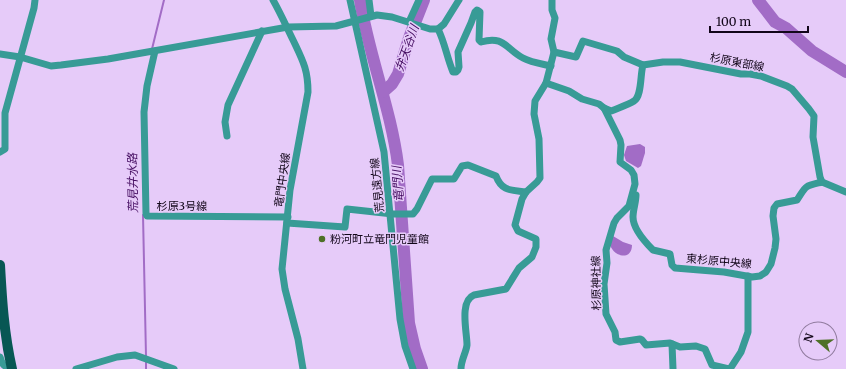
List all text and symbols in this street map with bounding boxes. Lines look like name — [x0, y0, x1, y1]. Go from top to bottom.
scale bar — [710, 8, 808, 34]
text: 100 m — [716, 14, 751, 29]
water label: 弁天谷川 — [391, 21, 422, 73]
street label: 杉原東部線 — [709, 50, 765, 74]
water label: 荒見井水路 — [124, 152, 141, 213]
street label: 竜門中央線 — [271, 152, 293, 208]
street label: 荒見遠方線 — [367, 157, 387, 213]
water label: 竜門川 — [389, 164, 406, 203]
street label: 杉原3号線 — [157, 199, 207, 213]
place label: 粉河町立竜門児童館 — [330, 232, 429, 246]
marker: 粉河町立竜門児童館 — [317, 234, 327, 244]
street label: 東杉原中央線 — [686, 251, 752, 271]
street label: 杉原神社線 — [589, 255, 603, 311]
north arrow — [798, 321, 838, 361]
text: N — [801, 331, 817, 344]

